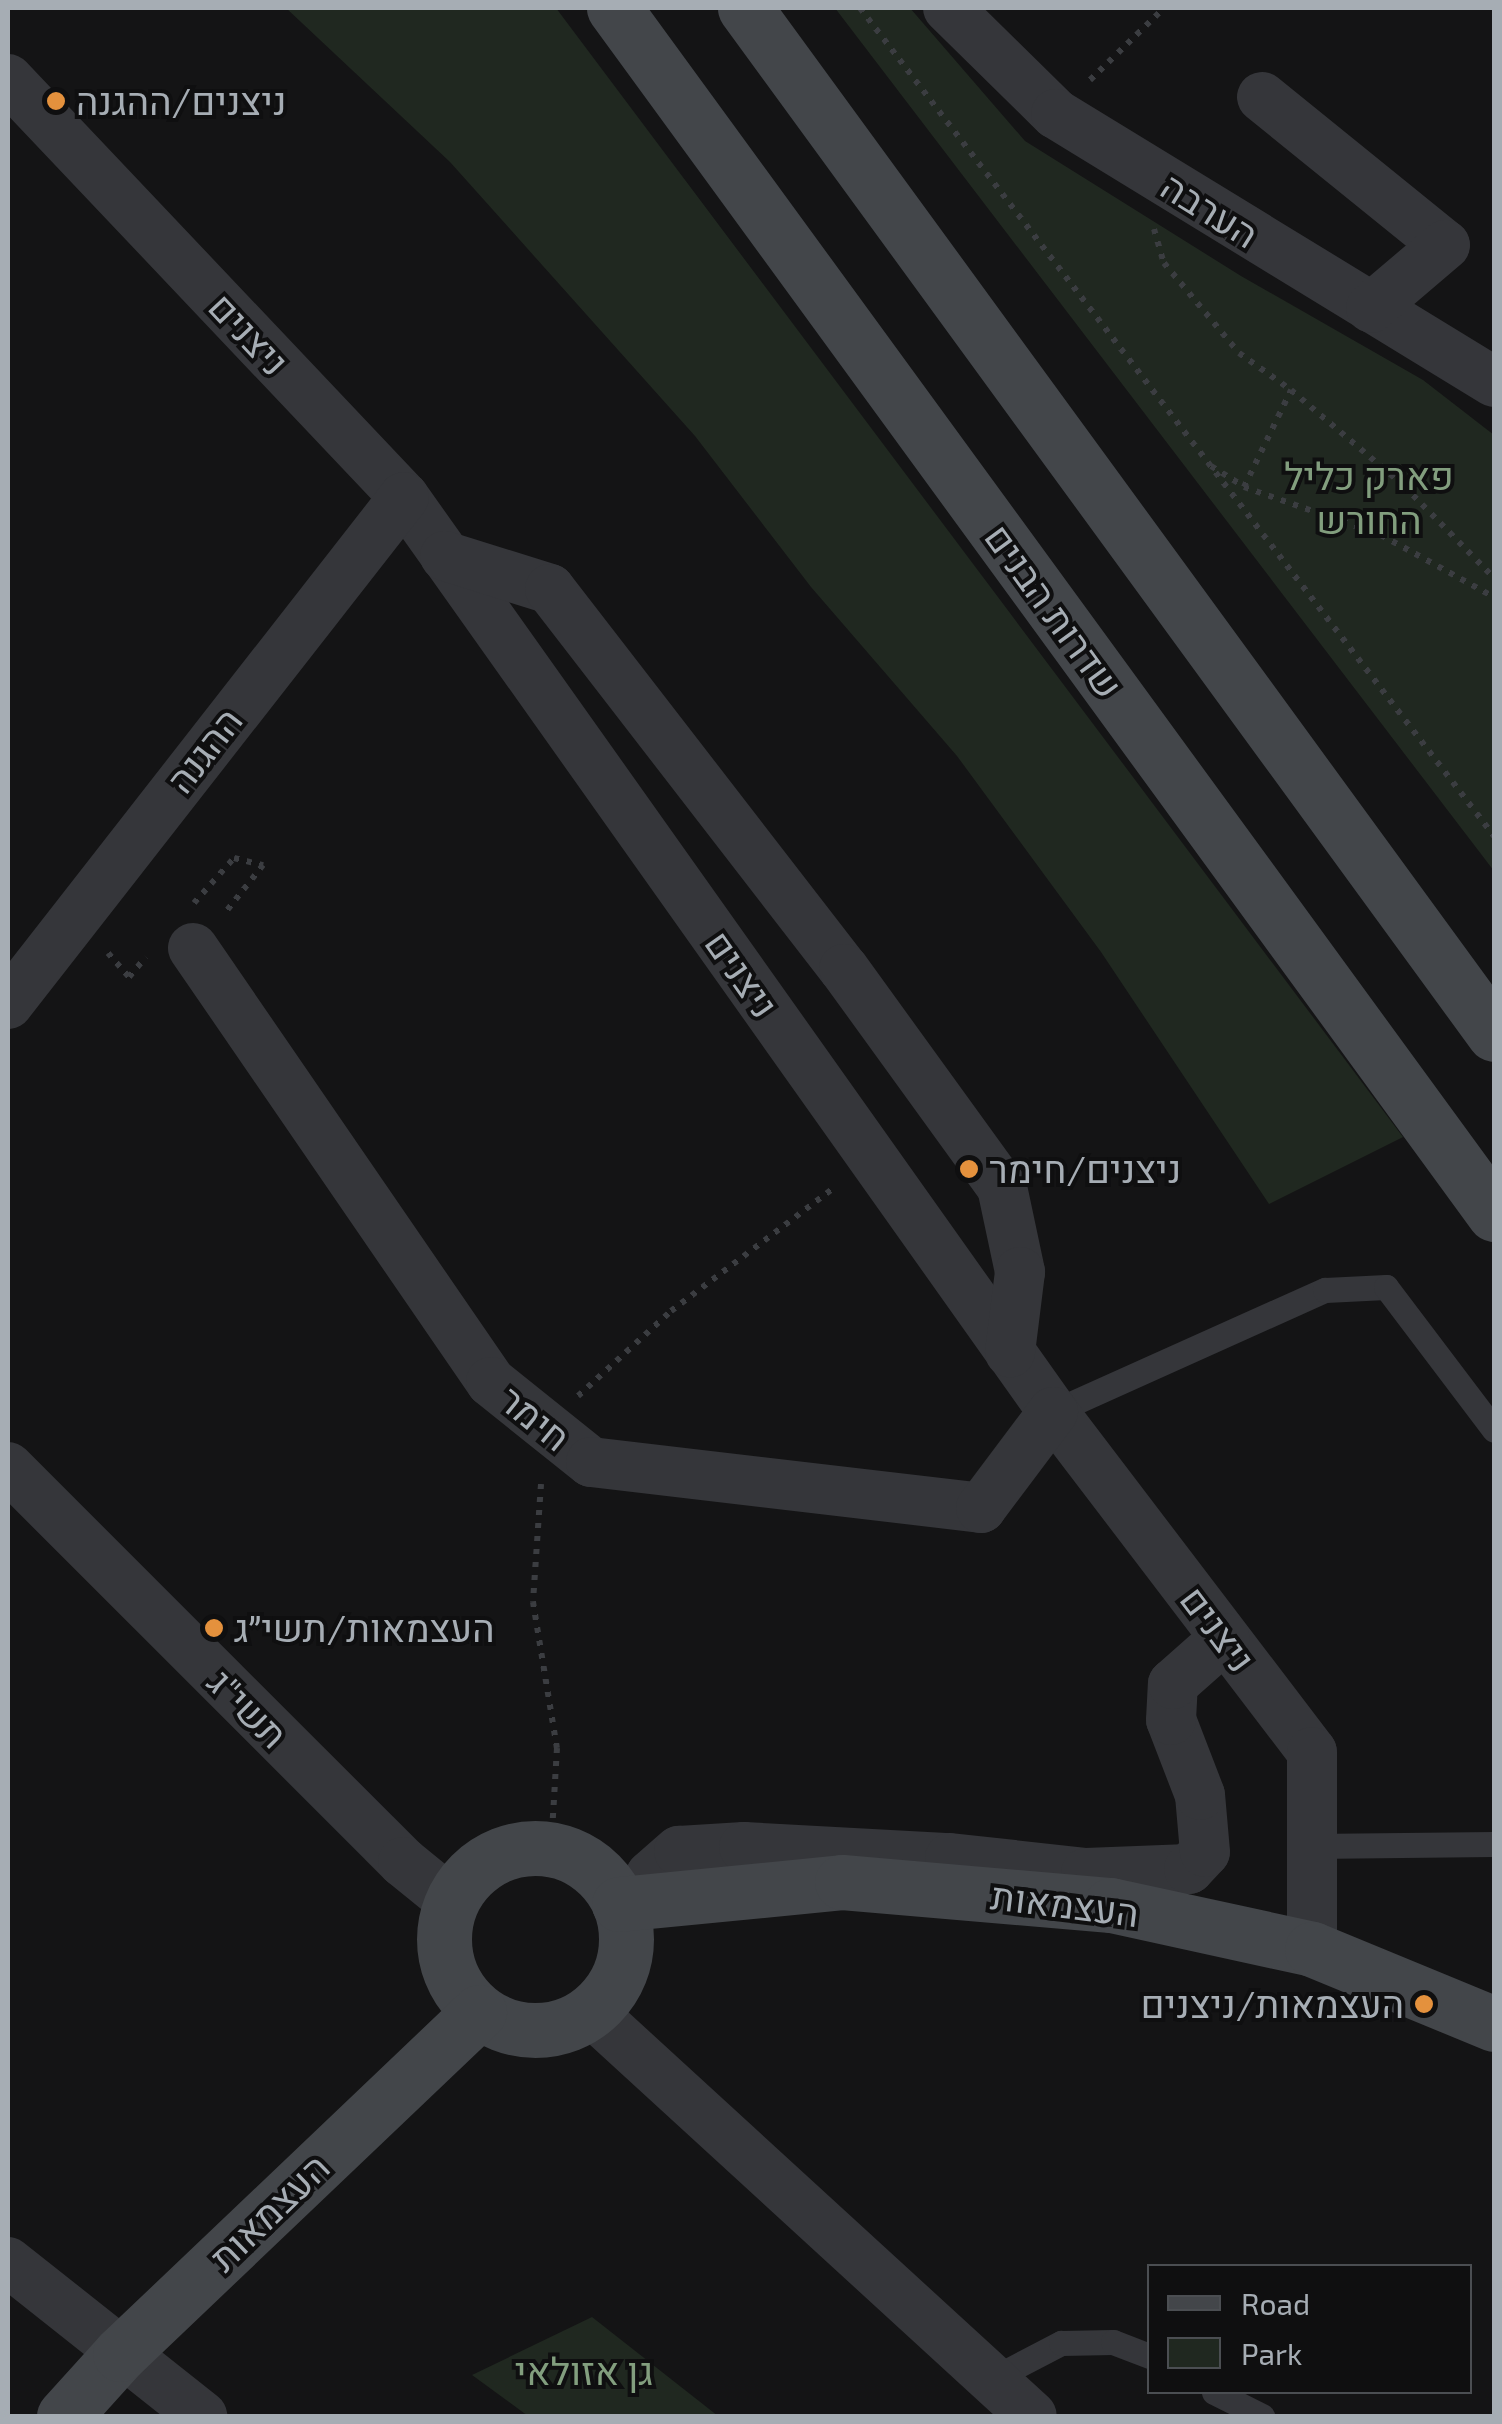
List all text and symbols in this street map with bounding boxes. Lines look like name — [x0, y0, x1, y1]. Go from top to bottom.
place label: ניצנים/ההגנה — [76, 78, 286, 124]
marker: ניצנים/ההגנה — [45, 90, 67, 112]
street label: הערבה — [1153, 163, 1267, 257]
street label: ניצנים — [200, 284, 298, 384]
park label: פארק כליל החורש — [1284, 453, 1454, 542]
street label: שדרות הבנים — [976, 515, 1132, 707]
street label: ההגנה — [157, 698, 251, 802]
street label: ניצנים — [696, 922, 788, 1026]
place label: ניצנים/חימר — [989, 1146, 1181, 1192]
marker: ניצנים/חימר — [958, 1158, 980, 1180]
street label: חימר — [491, 1376, 579, 1460]
street label: ניצנים — [1171, 1577, 1265, 1681]
place label: העצמאות/תשי״ג — [234, 1605, 495, 1651]
marker: העצמאות/תשי״ג — [203, 1617, 225, 1639]
street label: תשי"ג — [199, 1659, 297, 1757]
street label: העצמאות — [989, 1872, 1141, 1936]
place label: העצמאות/ניצנים — [1140, 1981, 1404, 2027]
marker: העצמאות/ניצנים — [1413, 1993, 1435, 2015]
street label: העצמאות — [200, 2144, 338, 2280]
legend — [1147, 2264, 1472, 2394]
text: Road — [1241, 2285, 1310, 2321]
text: Park — [1241, 2335, 1302, 2371]
park label: גן אזולאי — [515, 2348, 653, 2394]

